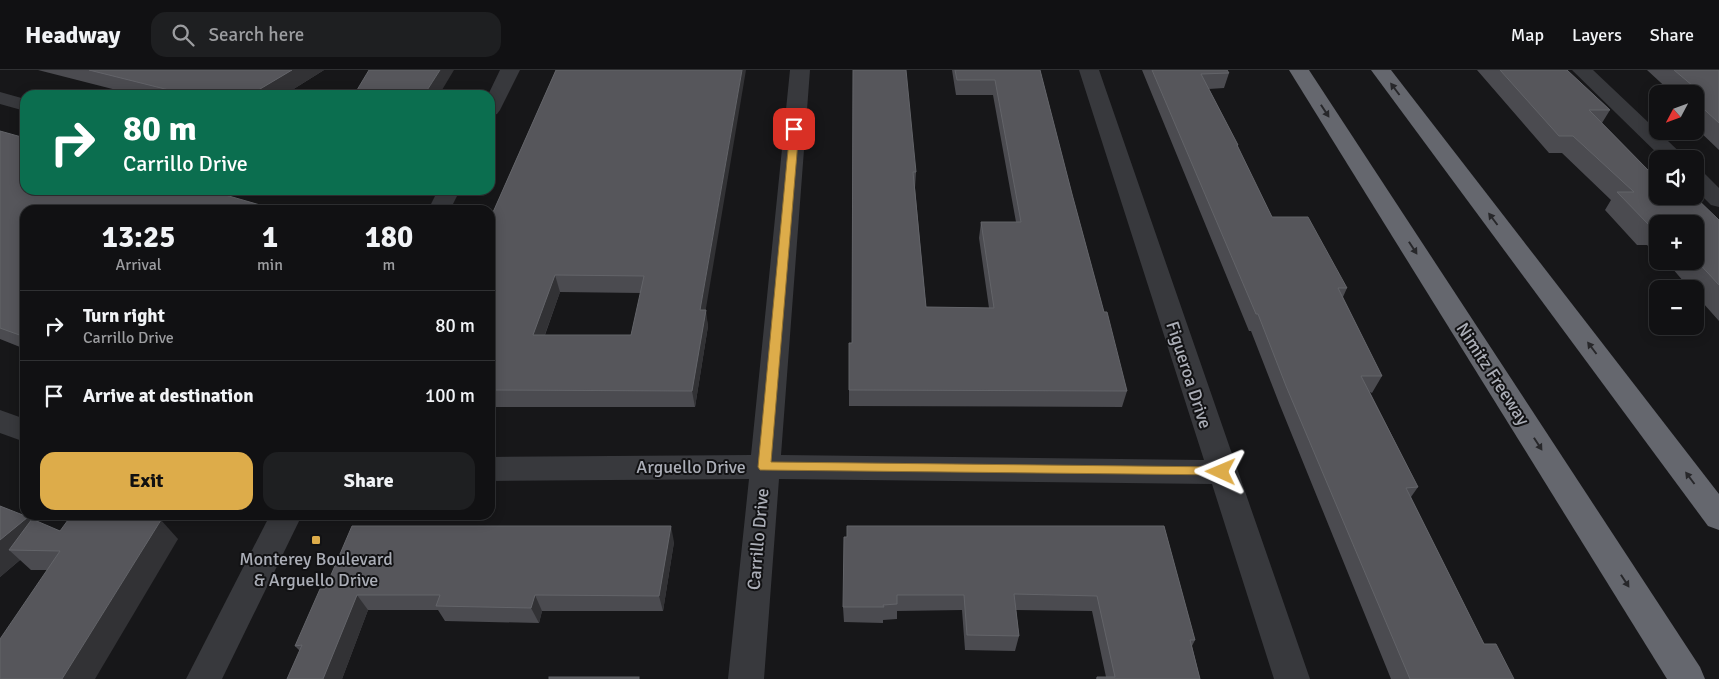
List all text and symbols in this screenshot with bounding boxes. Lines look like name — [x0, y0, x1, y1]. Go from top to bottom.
search box — [151, 12, 501, 57]
text: Headway — [25, 20, 121, 50]
icon: search — [169, 21, 197, 49]
text: Search here — [209, 23, 304, 47]
text: Map — [1511, 24, 1544, 46]
text: Layers — [1572, 24, 1622, 46]
text: Share — [1650, 24, 1694, 46]
one-way arrow — [1390, 83, 1401, 96]
north arrow — [1649, 85, 1704, 140]
map controls — [1649, 85, 1704, 335]
one-way arrow — [1320, 104, 1330, 118]
text: 80 m — [123, 107, 197, 150]
pin — [773, 108, 815, 150]
icon: right — [40, 110, 105, 175]
icon: arrive — [780, 115, 808, 143]
text: Carrillo Drive — [123, 150, 248, 177]
button: sound — [1649, 150, 1704, 205]
one-way arrow — [1488, 213, 1499, 226]
button: + — [1649, 215, 1704, 270]
text: 13:25 — [102, 219, 175, 256]
text: 1 — [262, 219, 278, 256]
text: 180 — [365, 219, 413, 256]
one-way arrow — [1408, 241, 1417, 255]
text: Arrival — [115, 255, 162, 275]
text: min — [257, 255, 283, 275]
text: m — [383, 255, 395, 275]
button: − — [1649, 280, 1704, 335]
text: Turn right — [83, 304, 165, 328]
icon: right — [40, 312, 68, 340]
text: 80 m — [435, 314, 475, 338]
street label: Figueroa Drive — [1161, 319, 1217, 431]
street label: Nimitz Freeway — [1452, 319, 1535, 430]
text: Carrillo Drive — [83, 328, 174, 348]
one-way arrow — [1586, 342, 1597, 355]
icon: arrive — [40, 382, 68, 410]
text: Arrive at destination — [83, 384, 254, 408]
text: 100 m — [425, 384, 475, 408]
one-way arrow — [1533, 437, 1542, 451]
position arrow — [1194, 445, 1246, 497]
button: Exit — [40, 452, 253, 510]
button: Share — [263, 452, 475, 510]
street label: Arguello Drive — [636, 456, 746, 478]
one-way arrow — [1684, 472, 1695, 485]
street label: Carrillo Drive — [743, 487, 773, 591]
marker: Monterey Boulevard & Arguello Drive — [310, 534, 322, 546]
place label: Monterey Boulevard & Arguello Drive — [239, 548, 393, 591]
one-way arrow — [1620, 574, 1630, 588]

